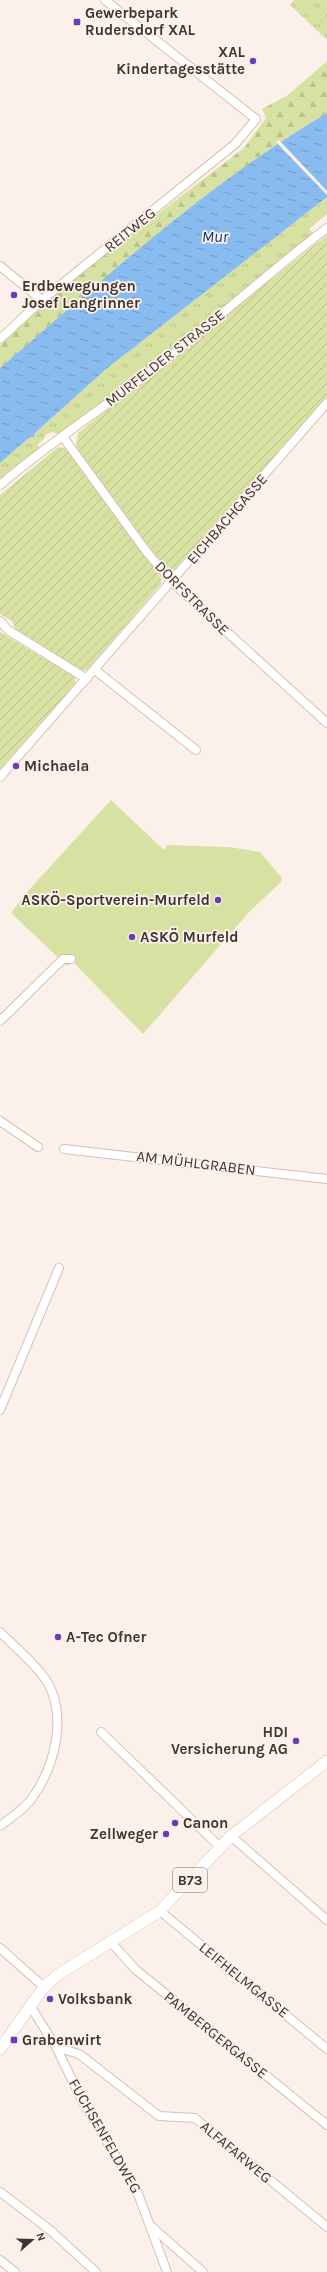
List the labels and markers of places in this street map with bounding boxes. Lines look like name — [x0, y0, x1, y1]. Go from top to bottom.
place label: Gewerbepark Rudersdorf XAL — [85, 4, 196, 39]
marker: Gewerbepark Rudersdorf XAL — [72, 17, 82, 27]
place label: XAL Kindertagesstätte — [116, 43, 246, 78]
marker: XAL Kindertagesstätte — [248, 56, 258, 66]
place label: Erdbewegungen Josef Langrinner — [22, 277, 140, 312]
marker: Erdbewegungen Josef Langrinner — [9, 290, 19, 300]
place label: Michaela — [24, 757, 89, 775]
marker: Michaela — [11, 761, 21, 771]
place label: ASKÖ-Sportverein-Murfeld — [21, 890, 210, 909]
marker: ASKÖ-Sportverein-Murfeld — [213, 895, 223, 905]
place label: ASKÖ Murfeld — [140, 927, 238, 946]
marker: ASKÖ Murfeld — [127, 932, 137, 942]
place label: A-Tec Ofner — [66, 1628, 146, 1646]
marker: A-Tec Ofner — [53, 1632, 63, 1642]
place label: HDI Versicherung AG — [171, 1723, 288, 1758]
marker: HDI Versicherung AG — [291, 1736, 301, 1746]
place label: Canon — [183, 1814, 228, 1832]
marker: Canon — [170, 1818, 180, 1828]
place label: Zellweger — [90, 1825, 158, 1843]
marker: Zellweger — [161, 1829, 171, 1839]
place label: Volksbank — [58, 1990, 133, 2008]
marker: Volksbank — [45, 1994, 55, 2004]
place label: Grabenwirt — [22, 2031, 101, 2049]
marker: Grabenwirt — [9, 2035, 19, 2045]

